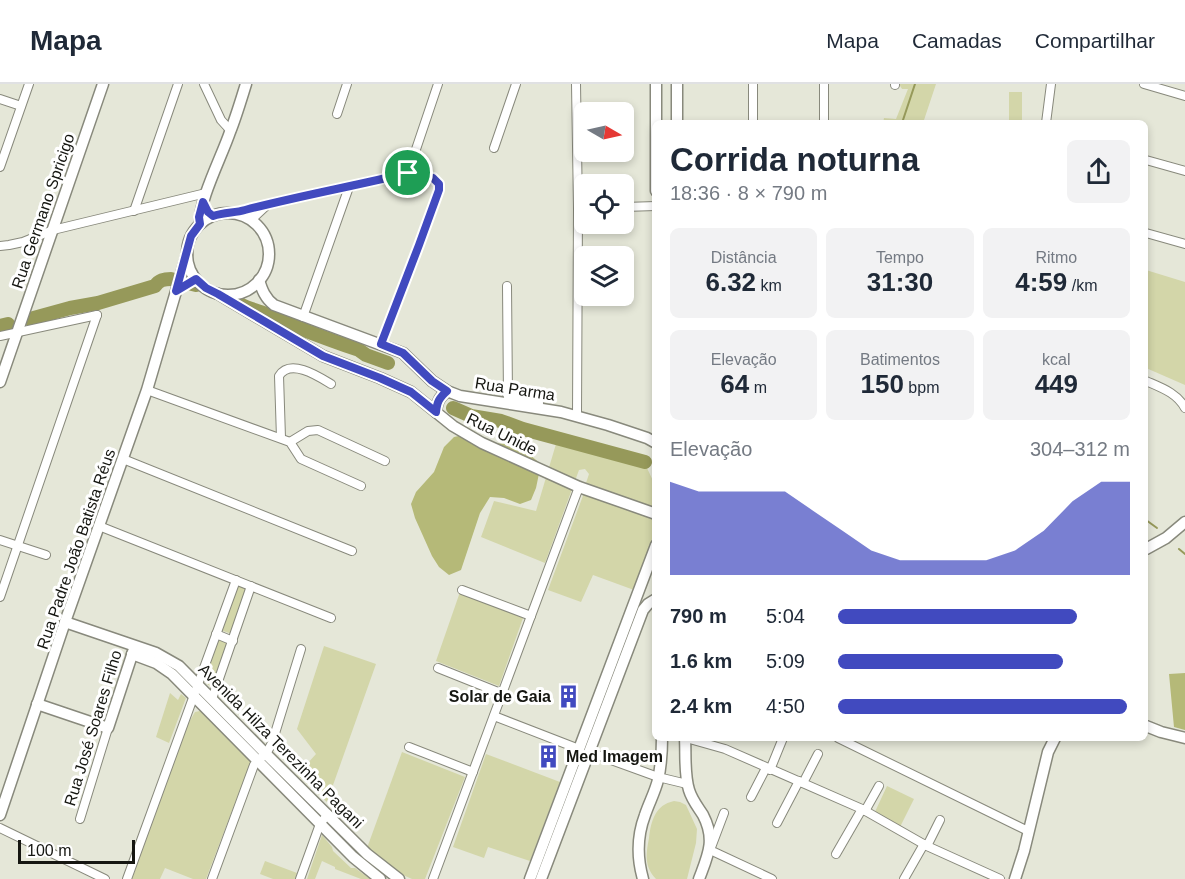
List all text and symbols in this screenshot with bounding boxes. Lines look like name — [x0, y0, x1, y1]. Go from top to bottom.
text: Mapa — [30, 25, 102, 56]
text: Mapa — [826, 29, 879, 52]
text: Camadas — [912, 29, 1002, 52]
text: Compartilhar — [1035, 29, 1155, 52]
north arrow — [574, 102, 634, 162]
map controls — [574, 102, 634, 306]
street label: Rua Germano Spricigo — [8, 131, 78, 291]
button: share — [1067, 140, 1130, 203]
text: Corrida noturna — [670, 141, 919, 178]
pin — [382, 147, 433, 198]
icon: arrive — [391, 156, 424, 189]
button: locate — [574, 174, 634, 234]
text: 18:36 · 8 × 790 m — [670, 182, 827, 204]
button: layers — [574, 246, 634, 306]
text: Distância — [711, 249, 777, 266]
text: Tempo — [876, 249, 924, 266]
text: Ritmo — [1035, 249, 1077, 266]
text: 6.32 — [705, 267, 756, 297]
text: 31:30 — [867, 267, 933, 297]
text: 4:59 — [1015, 267, 1067, 297]
text: km — [756, 277, 782, 294]
text: /km — [1067, 277, 1097, 294]
text: Elevação — [711, 351, 777, 368]
text: Batimentos — [860, 351, 940, 368]
text: kcal — [1042, 351, 1071, 368]
text: 64 — [720, 369, 749, 399]
text: 150 — [861, 369, 904, 399]
text: 449 — [1035, 369, 1078, 399]
street label: Rua Parma — [474, 374, 556, 404]
text: m — [749, 379, 767, 396]
text: bpm — [904, 379, 939, 396]
street label: Rua Unide — [464, 410, 540, 458]
text: Elevação — [670, 438, 752, 460]
text: 304–312 m — [1030, 438, 1130, 460]
street label: Rua Padre João Batista Réus — [34, 447, 118, 651]
text: 790 m — [670, 605, 727, 627]
text: 5:04 — [766, 605, 805, 627]
street label: Rua José Soares Filho — [61, 648, 125, 808]
text: 1.6 km — [670, 650, 732, 672]
text: 5:09 — [766, 650, 805, 672]
street label: Avenida Hilza Terezinha Pagani — [195, 660, 367, 832]
building icon: Solar de Gaia — [556, 683, 582, 709]
place label: Solar de Gaia — [449, 688, 551, 705]
text: 2.4 km — [670, 695, 732, 717]
text: 4:50 — [766, 695, 805, 717]
building icon: Med Imagem — [535, 743, 561, 769]
place label: Med Imagem — [566, 748, 663, 765]
scale bar — [18, 837, 135, 864]
text: 100 m — [27, 842, 71, 859]

